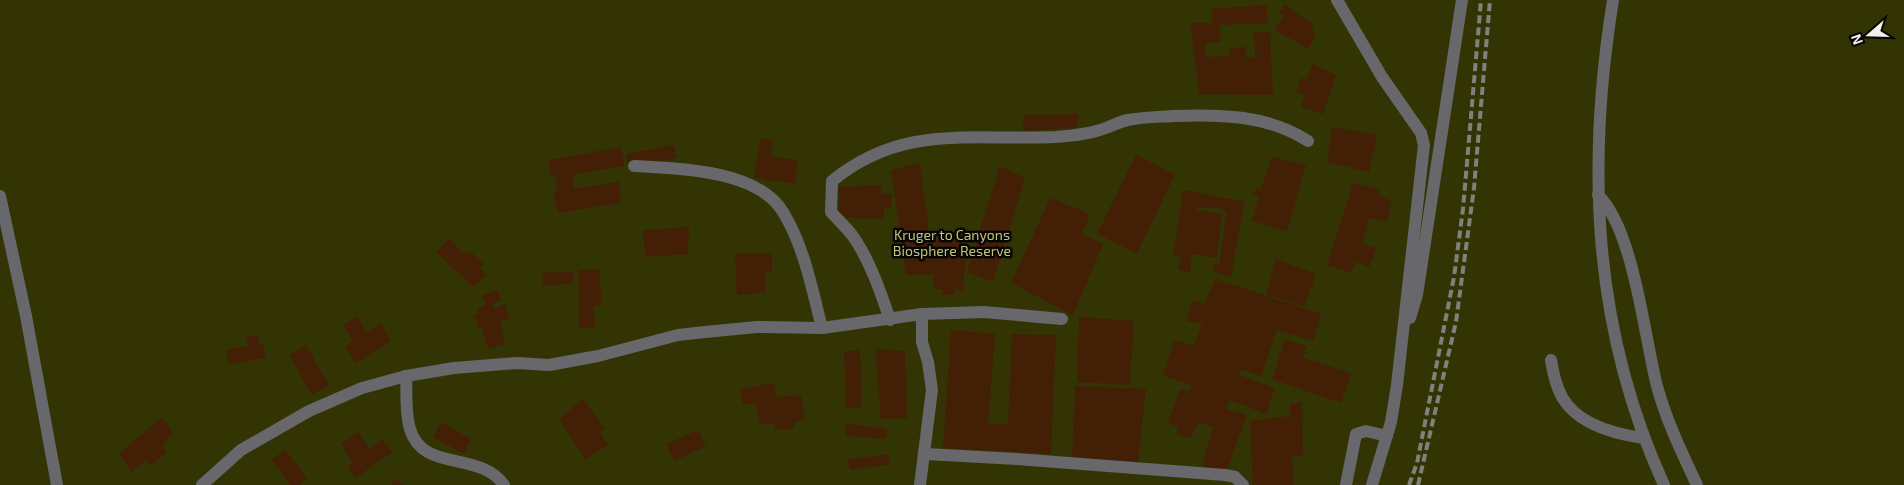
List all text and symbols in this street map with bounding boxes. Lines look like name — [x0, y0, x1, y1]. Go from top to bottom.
north arrow — [1844, 10, 1894, 60]
text: N — [1847, 32, 1866, 47]
park label: Kruger to Canyons Biosphere Reserve — [893, 226, 1011, 259]

